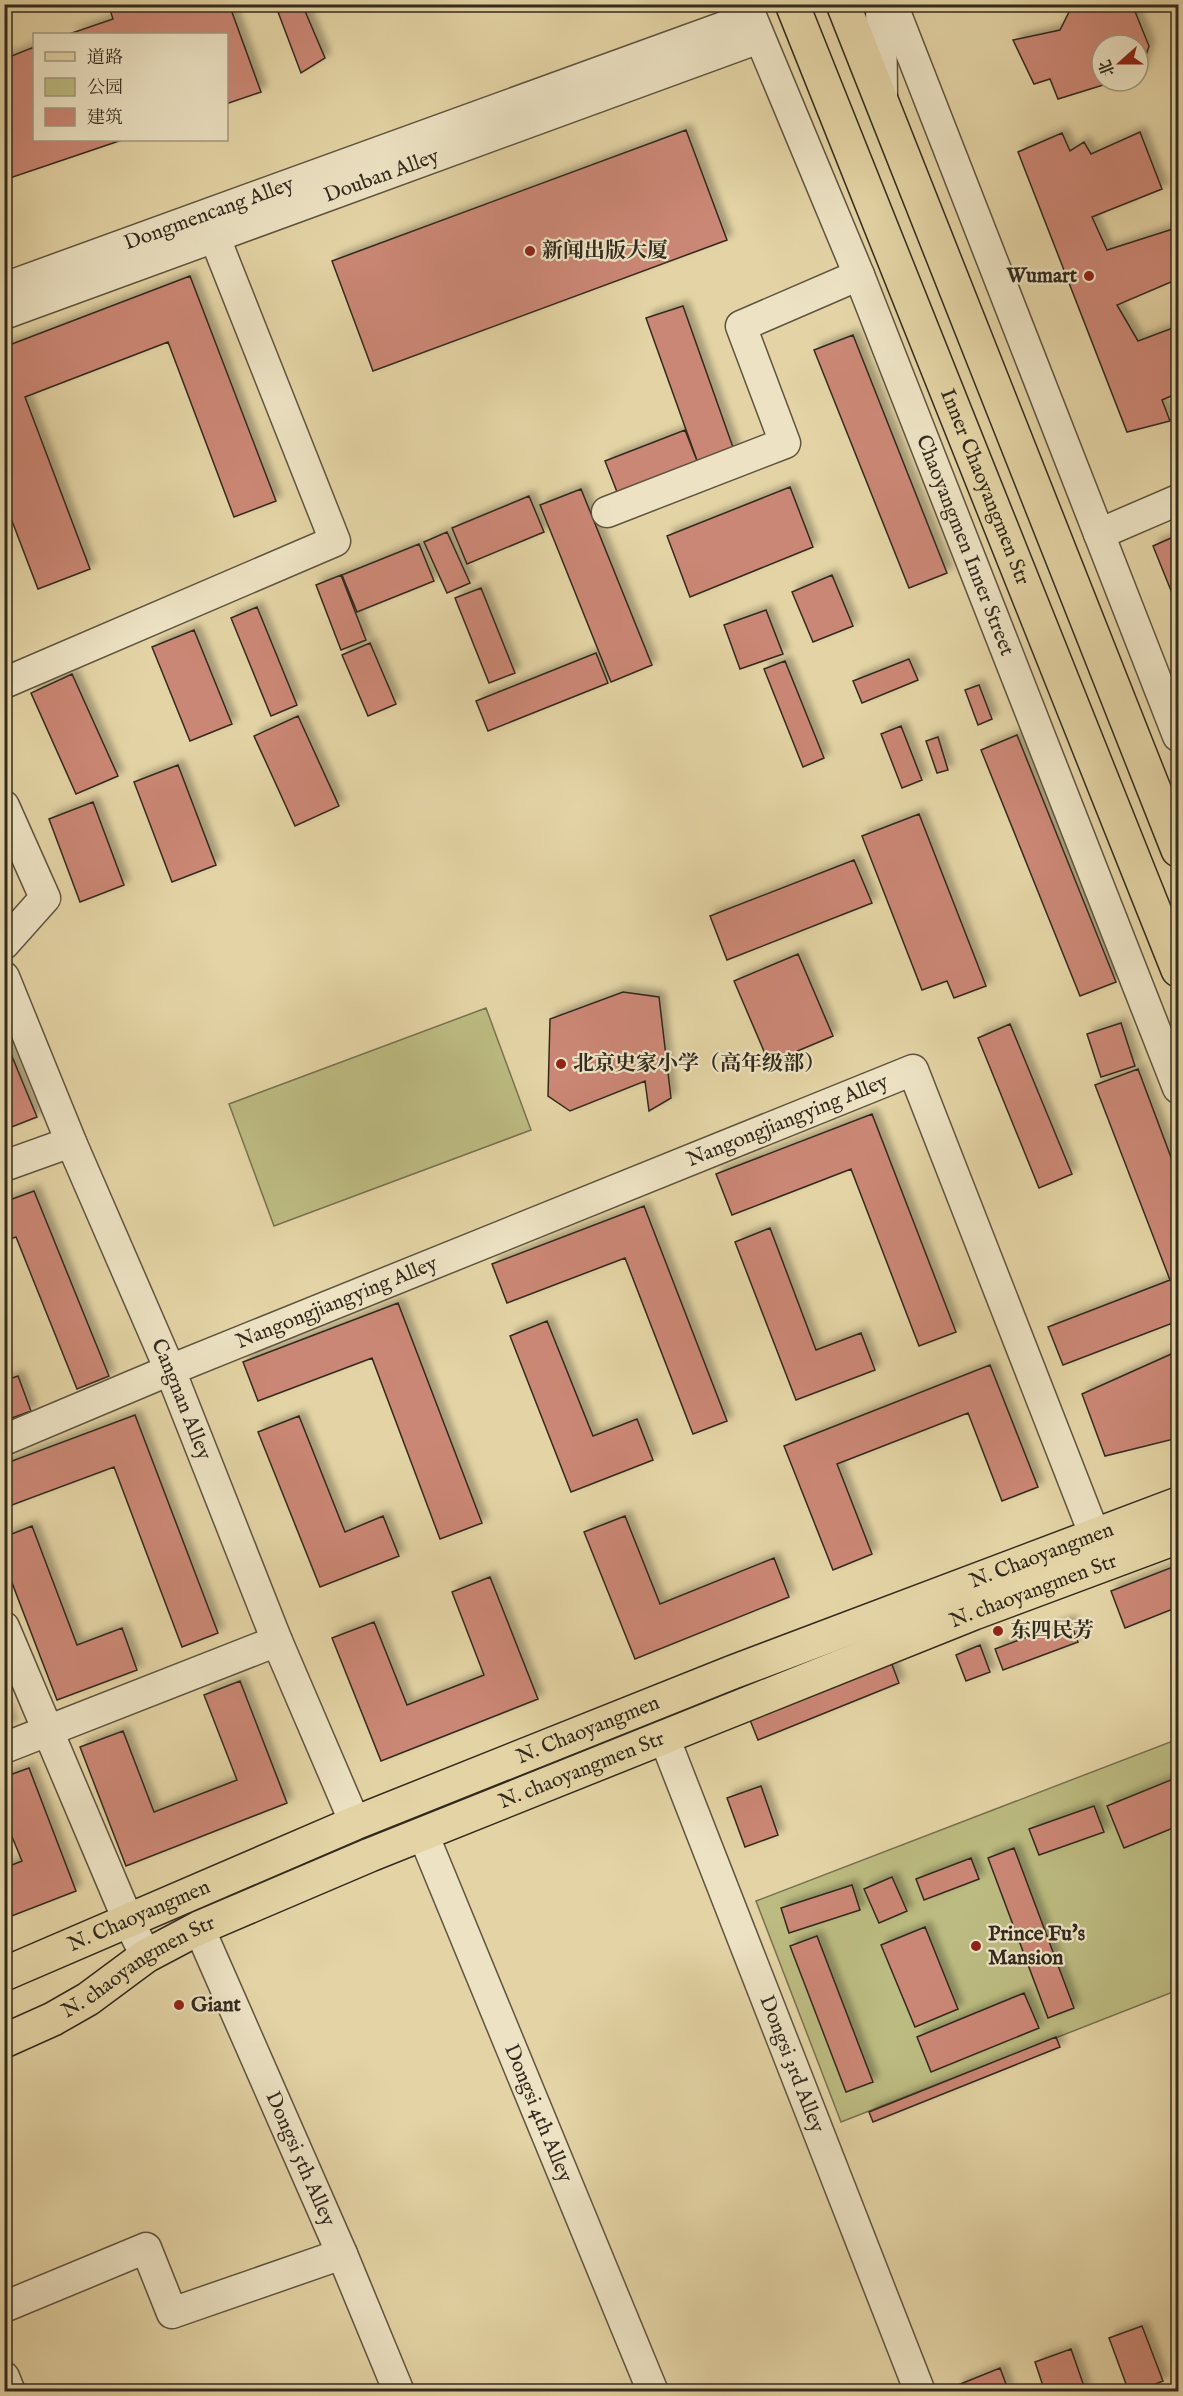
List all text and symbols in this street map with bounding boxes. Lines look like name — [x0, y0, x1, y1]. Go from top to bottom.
legend — [33, 33, 228, 141]
north arrow — [1090, 33, 1150, 93]
text: 道路 — [87, 47, 123, 70]
text: 北 — [1096, 57, 1120, 79]
text: 公园 — [87, 77, 123, 100]
text: 建筑 — [87, 107, 123, 130]
street label: Douban Alley — [320, 142, 443, 209]
street label: Dongmencang Alley — [120, 170, 298, 257]
place label: 新闻出版大厦 — [542, 238, 668, 265]
marker: 新闻出版大厦 — [523, 244, 537, 258]
place label: Wumart — [1005, 263, 1078, 290]
marker: Wumart — [1082, 269, 1096, 283]
street label: Inner Chaoyangmen Str — [934, 385, 1036, 589]
street label: Chaoyangmen Inner Street — [909, 431, 1021, 660]
place label: 北京史家小学（高年级部） — [573, 1051, 825, 1078]
marker: 北京史家小学（高年级部） — [554, 1057, 568, 1071]
street label: Nangongjiangying Alley — [683, 1068, 893, 1173]
street label: Nangongjiangying Alley — [232, 1250, 442, 1355]
street label: Cangnan Alley — [145, 1335, 218, 1464]
street label: N. Chaoyangmen — [966, 1516, 1117, 1595]
street label: N. chaoyangmen Str — [946, 1547, 1121, 1635]
place label: 东四民芳 — [1010, 1618, 1094, 1645]
marker: 东四民芳 — [991, 1624, 1005, 1638]
street label: N. Chaoyangmen — [512, 1689, 664, 1771]
street label: N. chaoyangmen Str — [495, 1725, 669, 1816]
street label: N. Chaoyangmen — [64, 1873, 214, 1958]
street label: N. chaoyangmen Str — [57, 1909, 219, 2025]
place label: Prince Fu's Mansion — [988, 1921, 1085, 1972]
marker: Prince Fu's Mansion — [969, 1939, 983, 1953]
street label: Dongsi 3rd Alley — [753, 1991, 831, 2137]
place label: Giant — [191, 1992, 242, 2019]
marker: Giant — [172, 1998, 186, 2012]
street label: Dongsi 4th Alley — [498, 2040, 579, 2187]
street label: Dongsi 5th Alley — [259, 2087, 342, 2231]

